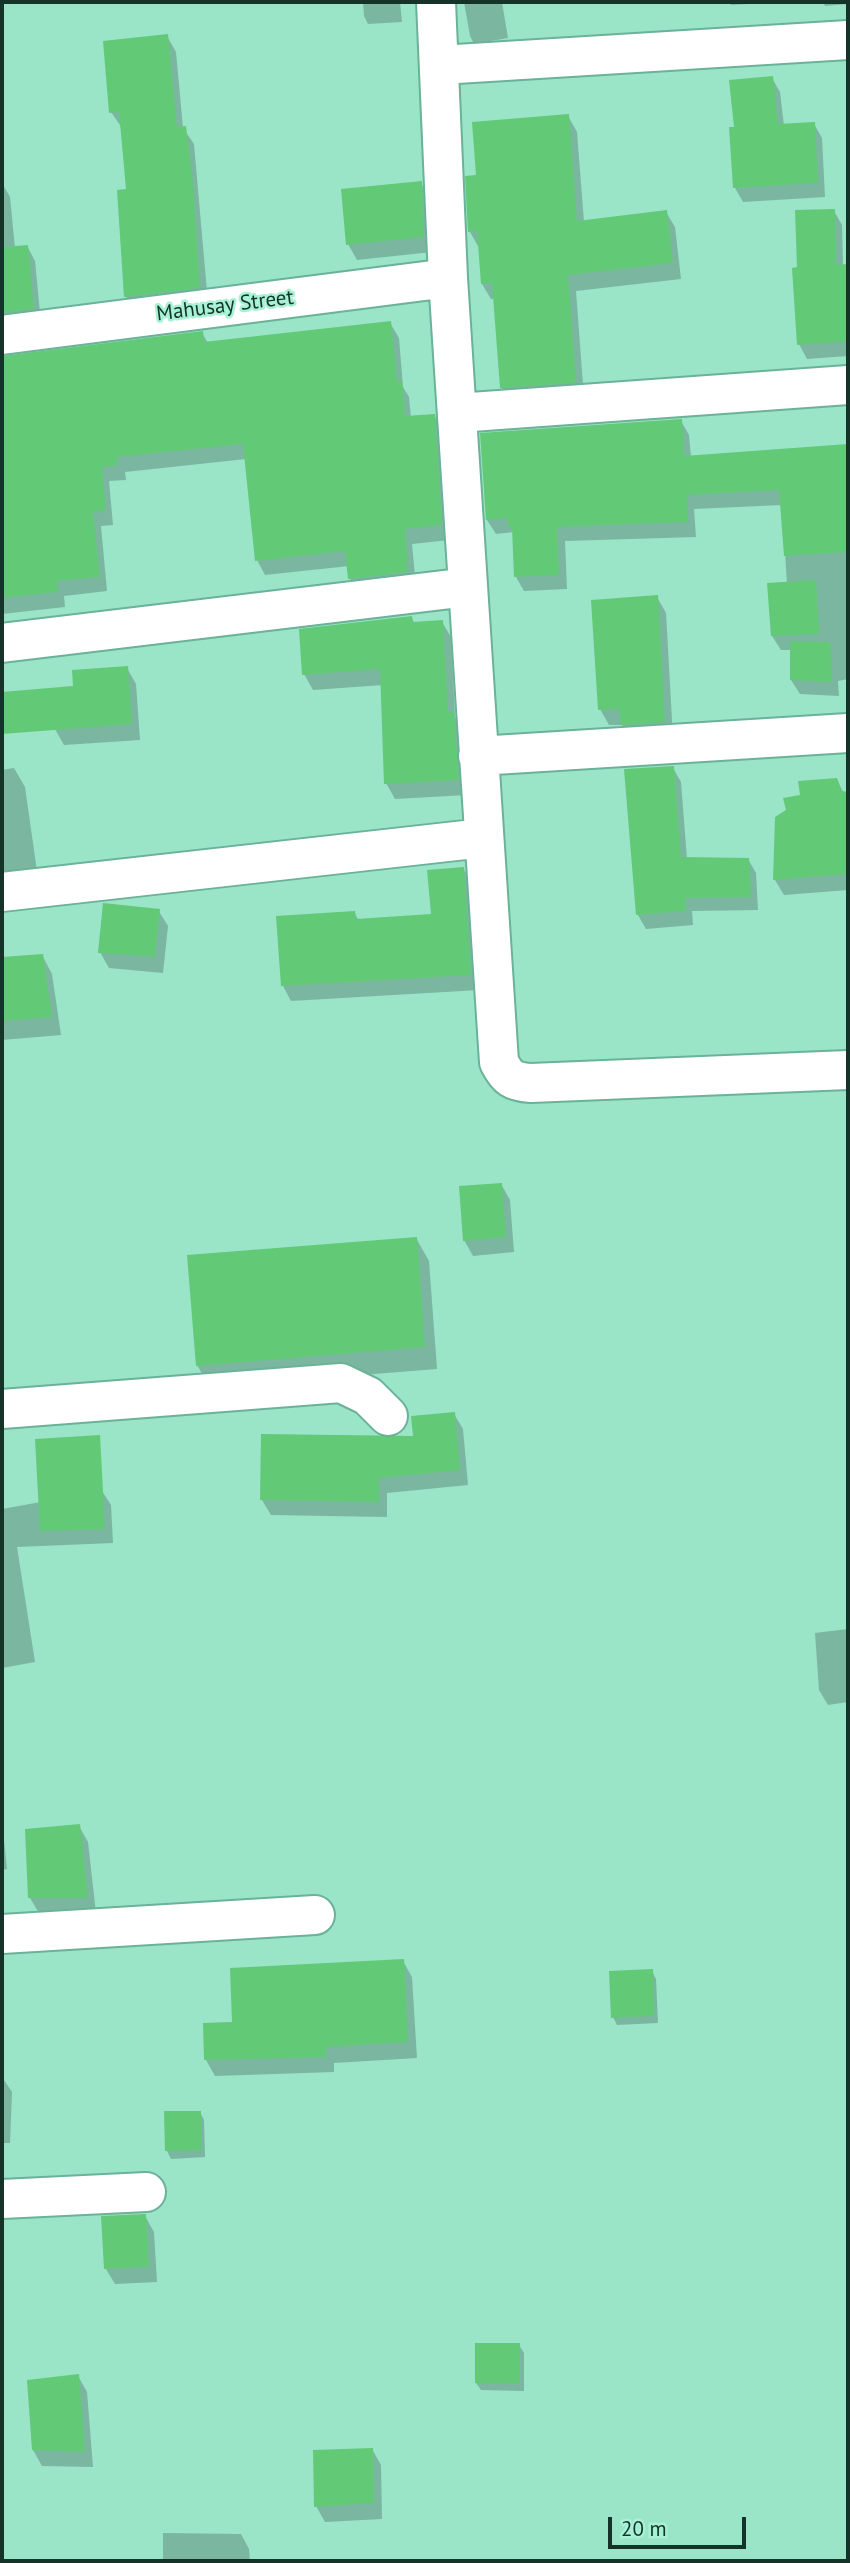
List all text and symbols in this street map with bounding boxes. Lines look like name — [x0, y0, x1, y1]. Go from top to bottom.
street label: Mahusay Street — [155, 285, 295, 327]
scale bar — [612, 2504, 750, 2548]
text: 20 m — [621, 2515, 667, 2542]

